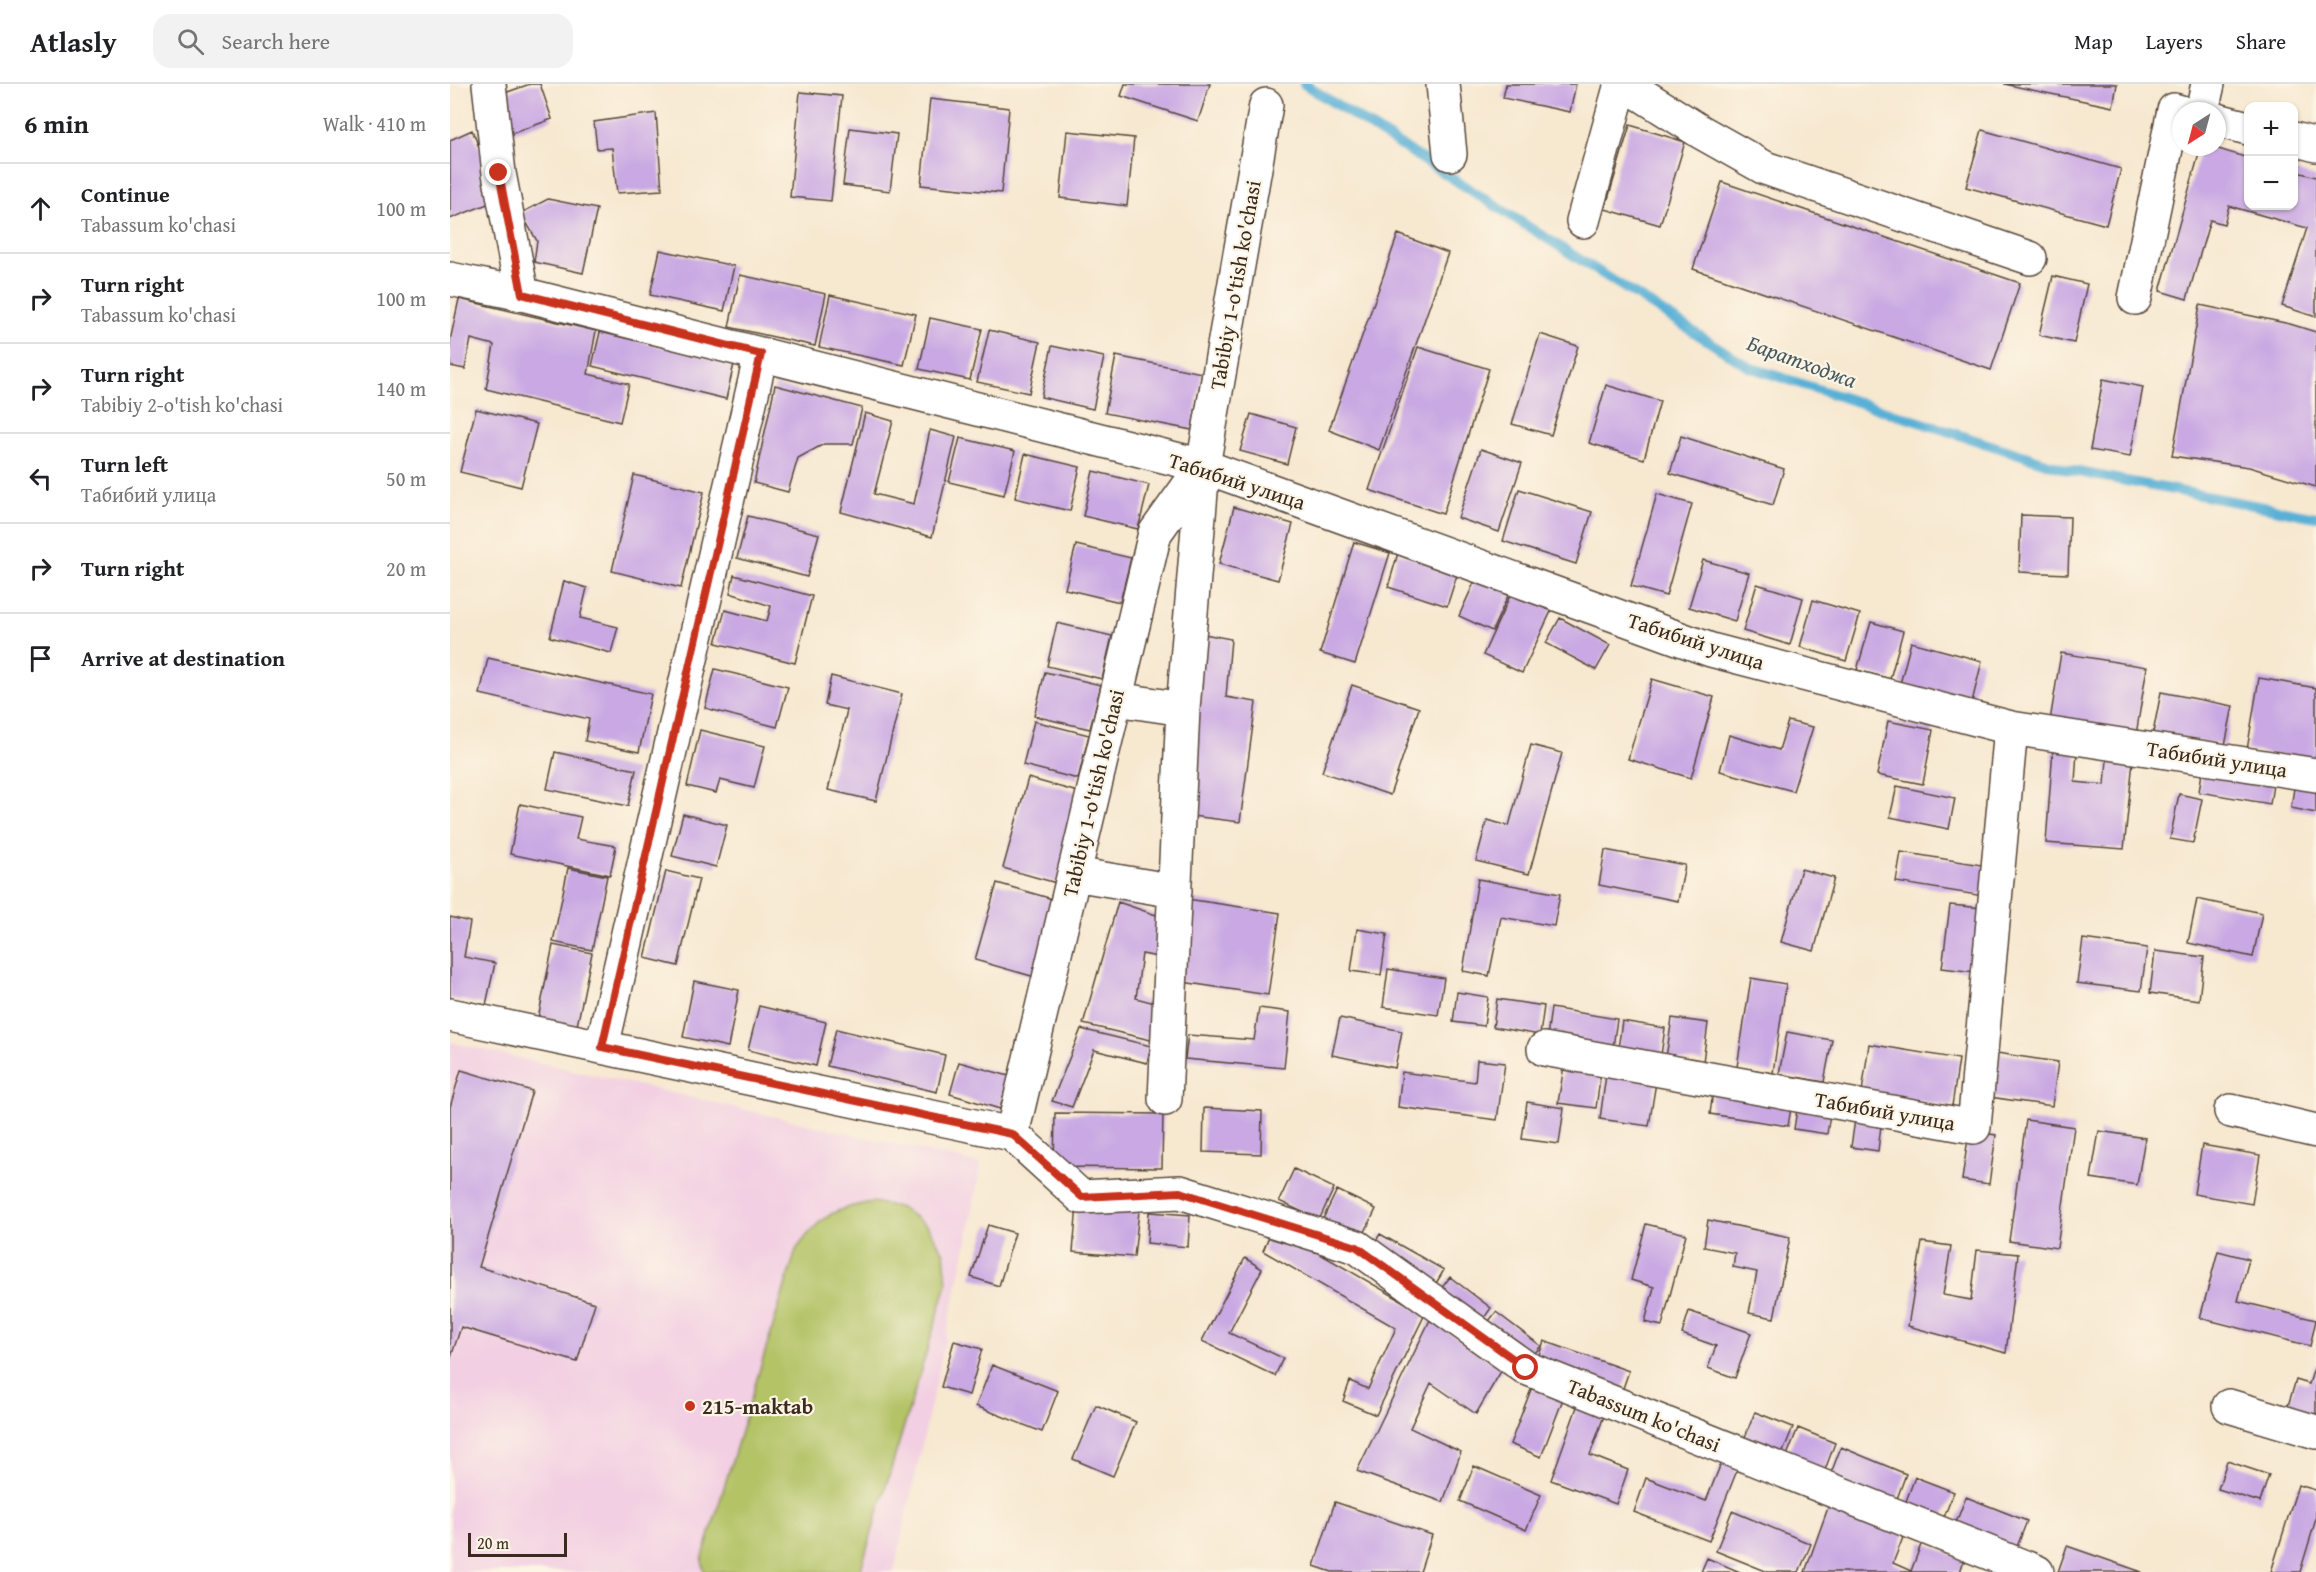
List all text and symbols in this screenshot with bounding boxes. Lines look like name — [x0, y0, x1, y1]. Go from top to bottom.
search box — [153, 14, 573, 68]
text: Atlasly — [30, 21, 117, 62]
icon: search — [174, 25, 207, 58]
text: Search here — [222, 25, 330, 57]
text: Map — [2074, 26, 2113, 57]
text: Layers — [2146, 26, 2203, 57]
text: Share — [2236, 26, 2286, 57]
north arrow — [2172, 102, 2226, 156]
map controls — [2244, 102, 2298, 210]
button: + — [2244, 102, 2298, 156]
text: 6 min — [24, 104, 89, 143]
text: Walk · 410 m — [323, 109, 426, 138]
button: − — [2244, 156, 2298, 210]
route end — [485, 159, 511, 185]
text: Continue — [81, 178, 170, 210]
street label: Tabibiy 1-o'tish ko'chasi — [1201, 178, 1269, 392]
icon: ahead — [24, 192, 57, 225]
text: 100 m — [376, 194, 426, 223]
text: Tabassum ko'chasi — [81, 210, 236, 239]
text: Turn right — [81, 268, 184, 300]
icon: right — [24, 282, 57, 315]
text: 100 m — [376, 284, 426, 313]
text: Tabassum ko'chasi — [81, 300, 236, 329]
water label: Баратходжа — [1743, 326, 1861, 396]
text: Turn right — [81, 358, 184, 390]
icon: right — [24, 372, 57, 405]
text: 140 m — [376, 374, 426, 403]
text: Tabibiy 2-o'tish ko'chasi — [81, 390, 283, 419]
street label: Табибий улица — [1165, 444, 1309, 518]
text: Turn left — [81, 448, 168, 480]
icon: left — [24, 462, 57, 495]
text: 50 m — [386, 464, 426, 493]
text: Табибий улица — [81, 480, 216, 509]
icon: right — [24, 552, 57, 585]
text: Turn right — [81, 552, 184, 584]
text: 20 m — [386, 554, 426, 583]
street label: Табибий улица — [1624, 604, 1768, 678]
icon: arrive — [24, 642, 57, 675]
text: Arrive at destination — [81, 642, 285, 674]
street label: Tabibiy 1-o'tish ko'chasi — [1054, 686, 1132, 900]
street label: Табибий улица — [2144, 733, 2290, 785]
street label: Табибий улица — [1812, 1083, 1958, 1139]
route start — [1512, 1354, 1538, 1380]
street label: Tabassum ko'chasi — [1563, 1370, 1725, 1460]
place label: 215-maktab — [702, 1391, 813, 1422]
marker: 215-maktab — [683, 1399, 697, 1413]
scale bar — [468, 1530, 567, 1558]
text: 20 m — [477, 1531, 509, 1555]

